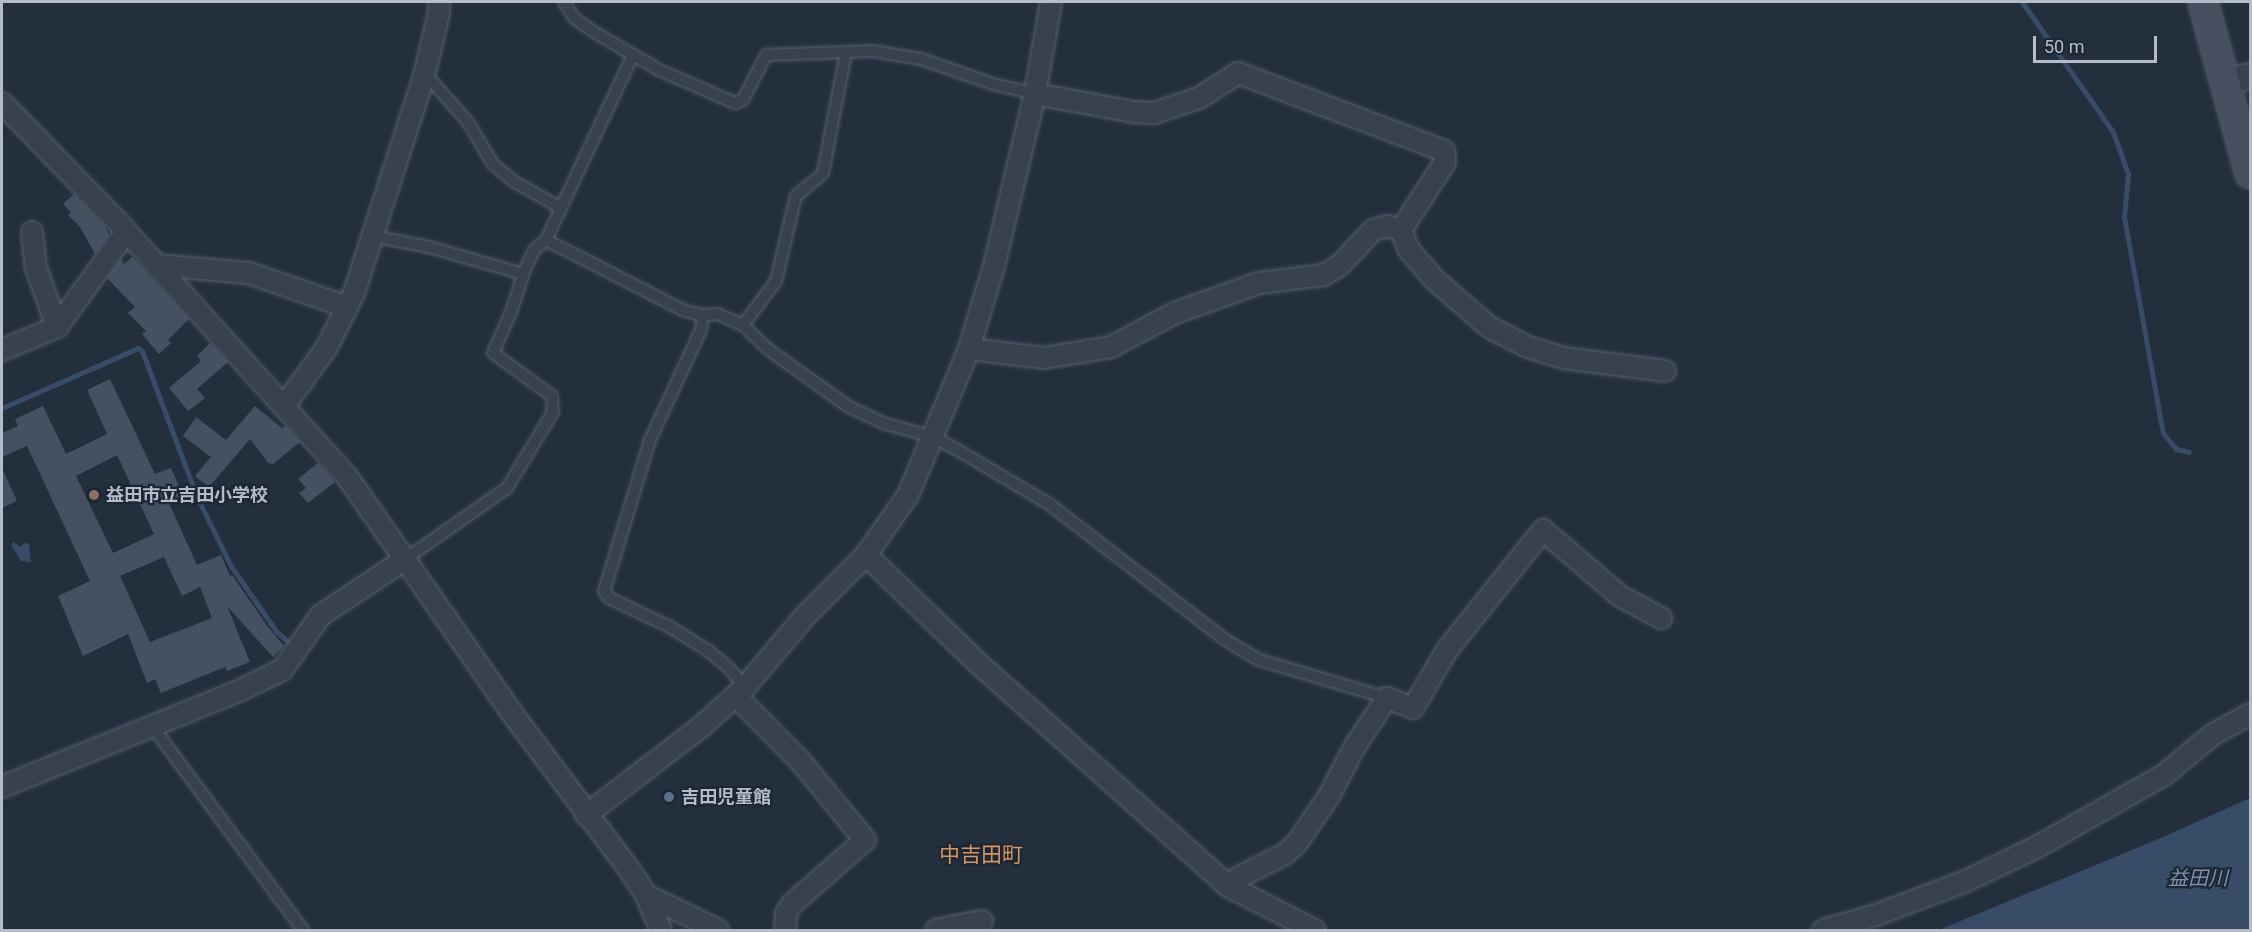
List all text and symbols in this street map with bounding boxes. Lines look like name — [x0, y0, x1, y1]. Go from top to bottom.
scale bar — [2036, 24, 2160, 62]
text: 50 m — [2044, 36, 2084, 57]
place label: 益田市立吉田小学校 — [106, 484, 268, 506]
marker: 益田市立吉田小学校 — [87, 488, 101, 502]
place label: 吉田児童館 — [681, 786, 771, 808]
marker: 吉田児童館 — [662, 790, 676, 804]
district label: 中吉田町 — [939, 842, 1023, 868]
water label: 益田川 — [2168, 866, 2228, 890]

